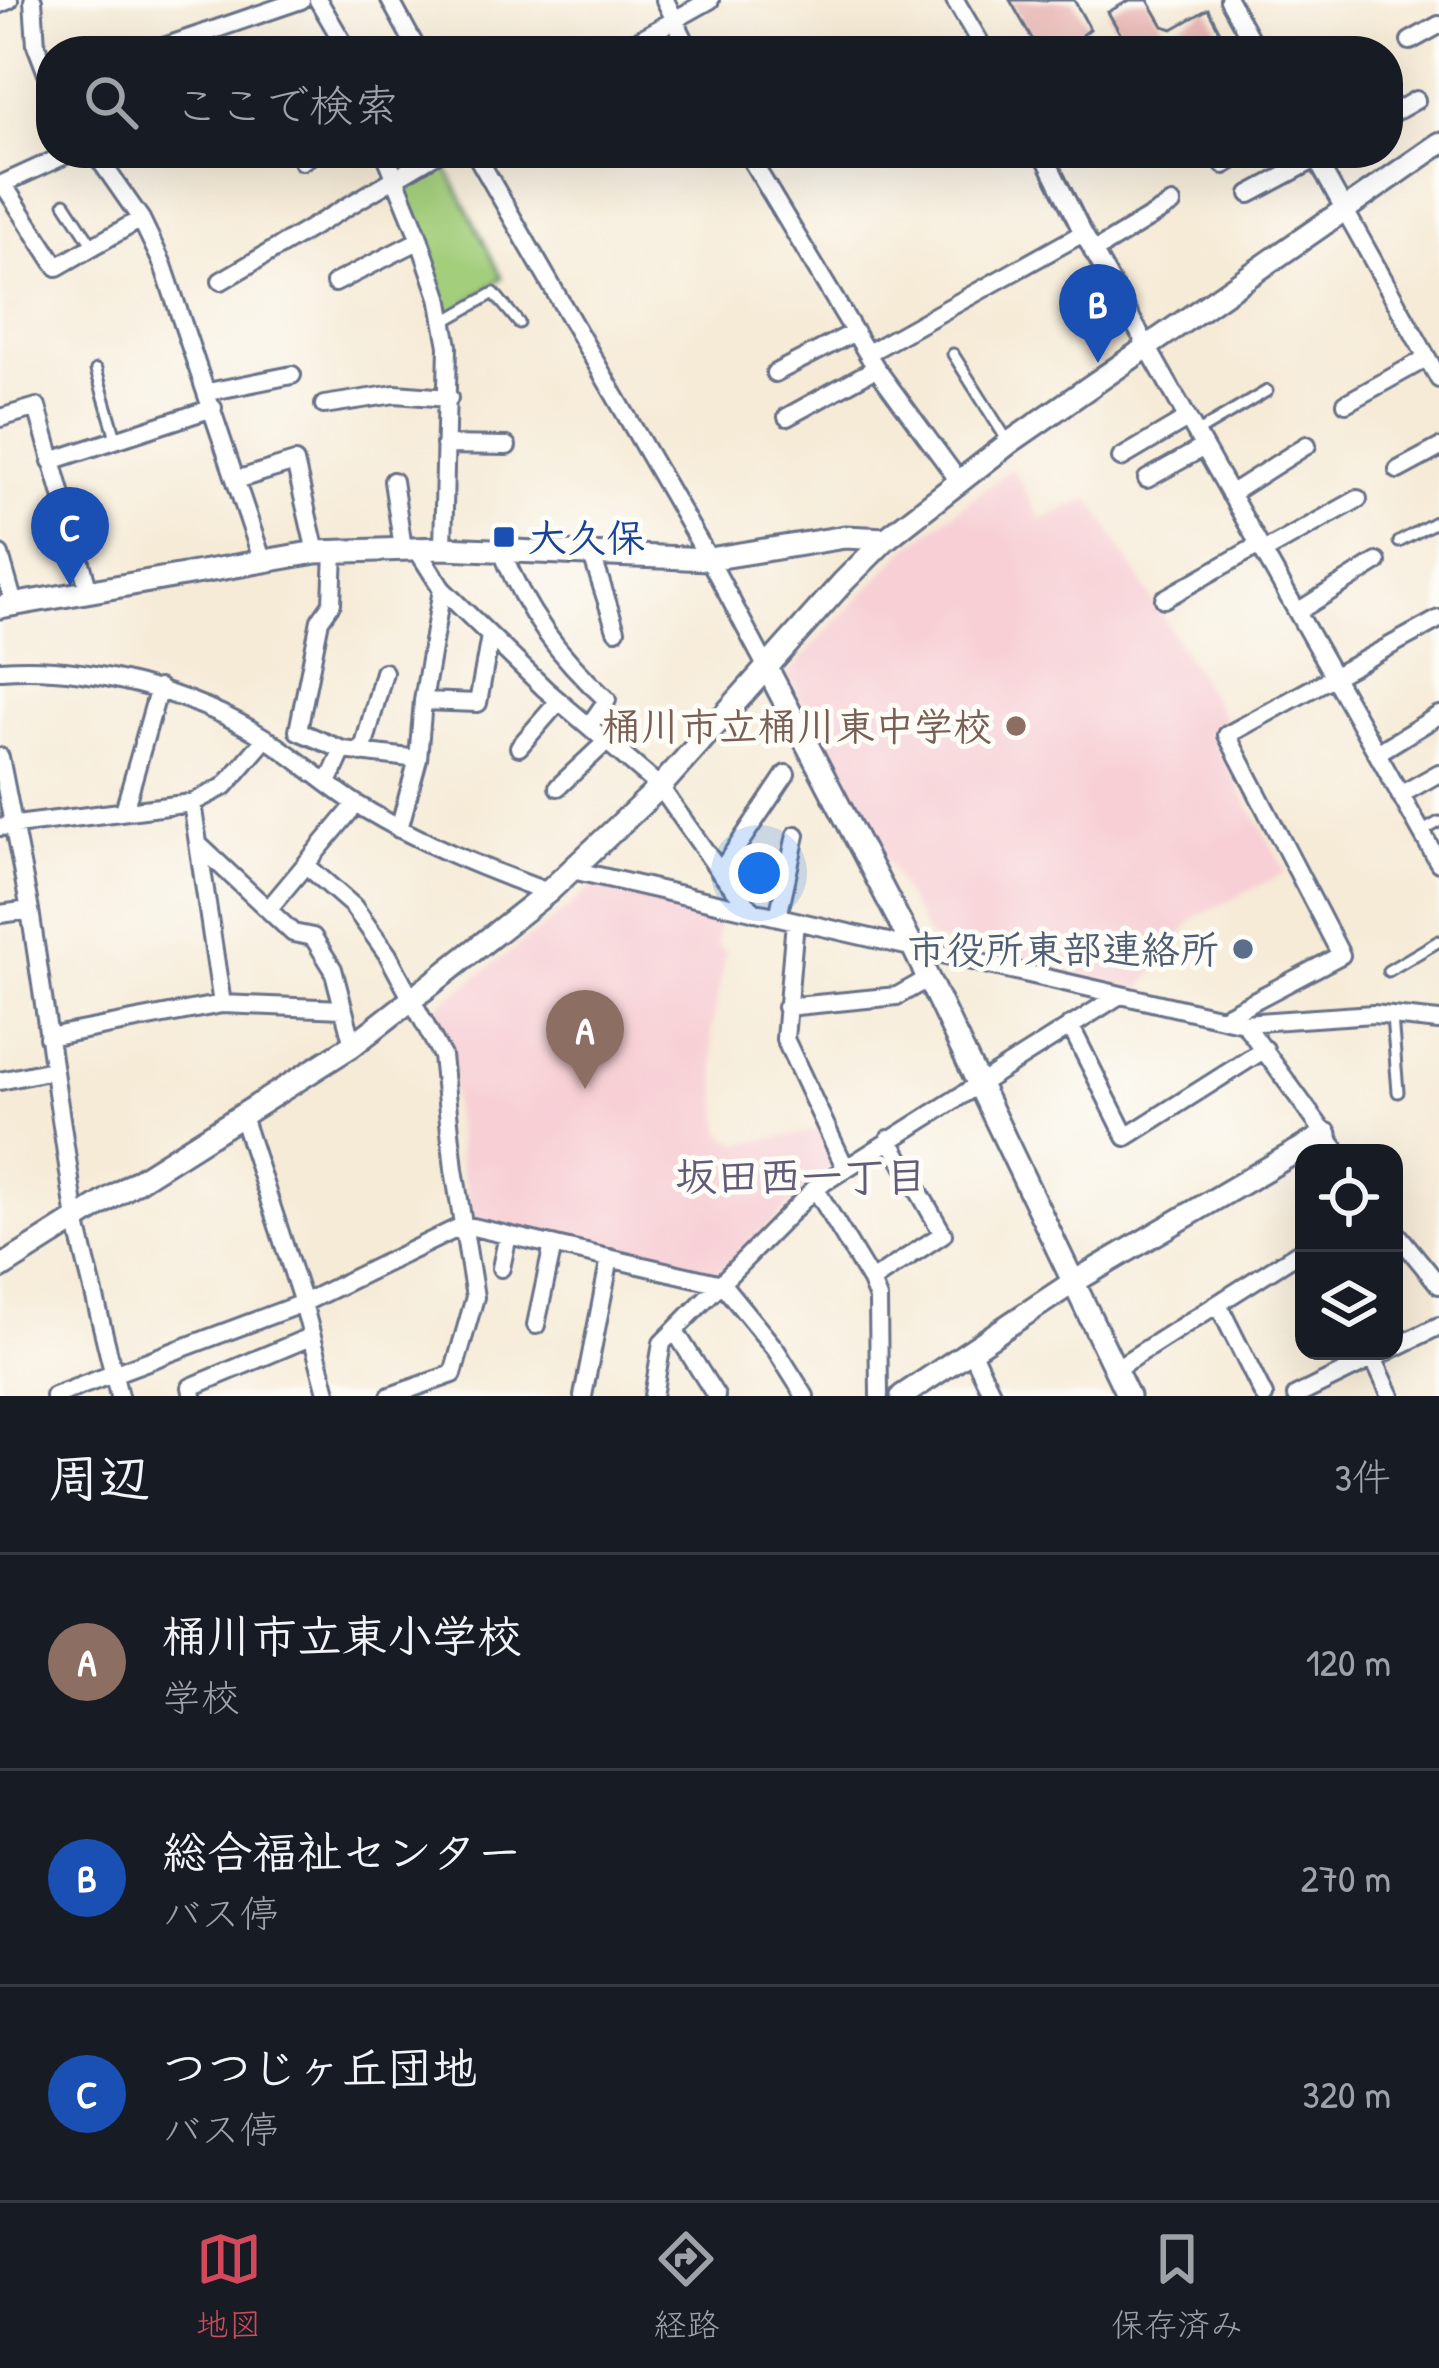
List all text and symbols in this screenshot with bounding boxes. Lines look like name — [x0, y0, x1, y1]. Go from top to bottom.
search box — [36, 36, 1403, 168]
icon: search — [78, 69, 144, 135]
text: ここで検索 — [174, 74, 399, 135]
pin: B — [1059, 264, 1137, 363]
pin: C — [31, 487, 109, 586]
place label: 大久保 — [528, 510, 645, 563]
marker: 大久保 — [491, 524, 517, 550]
place label: 桶川市立桶川東中学校 — [602, 699, 992, 752]
marker: 桶川市立桶川東中学校 — [1003, 713, 1029, 739]
your location — [729, 843, 789, 903]
place label: 市役所東部連絡所 — [907, 922, 1219, 975]
marker: 市役所東部連絡所 — [1230, 936, 1256, 962]
pin: A — [546, 990, 624, 1089]
map controls — [1295, 1144, 1403, 1360]
button: locate — [1295, 1144, 1403, 1252]
district label: 坂田西一丁目 — [675, 1147, 927, 1204]
button: layers — [1295, 1252, 1403, 1360]
text: 周辺 — [48, 1443, 150, 1512]
text: 3件 — [1335, 1450, 1391, 1503]
text: 桶川市立東小学校 — [162, 1605, 522, 1666]
text: A — [77, 1635, 97, 1688]
text: 120 m — [1306, 1635, 1391, 1688]
text: 学校 — [162, 1670, 240, 1723]
text: 総合福祉センター — [162, 1821, 522, 1882]
text: B — [77, 1851, 97, 1904]
text: 270 m — [1300, 1851, 1391, 1904]
text: バス停 — [162, 1886, 279, 1939]
text: つつじヶ丘団地 — [162, 2037, 477, 2098]
text: C — [76, 2067, 98, 2120]
text: 320 m — [1302, 2067, 1391, 2120]
text: バス停 — [162, 2102, 279, 2155]
tab: 地図 — [196, 2226, 262, 2346]
tab: 経路 — [653, 2226, 719, 2346]
tab: 保存済み — [1111, 2226, 1243, 2346]

